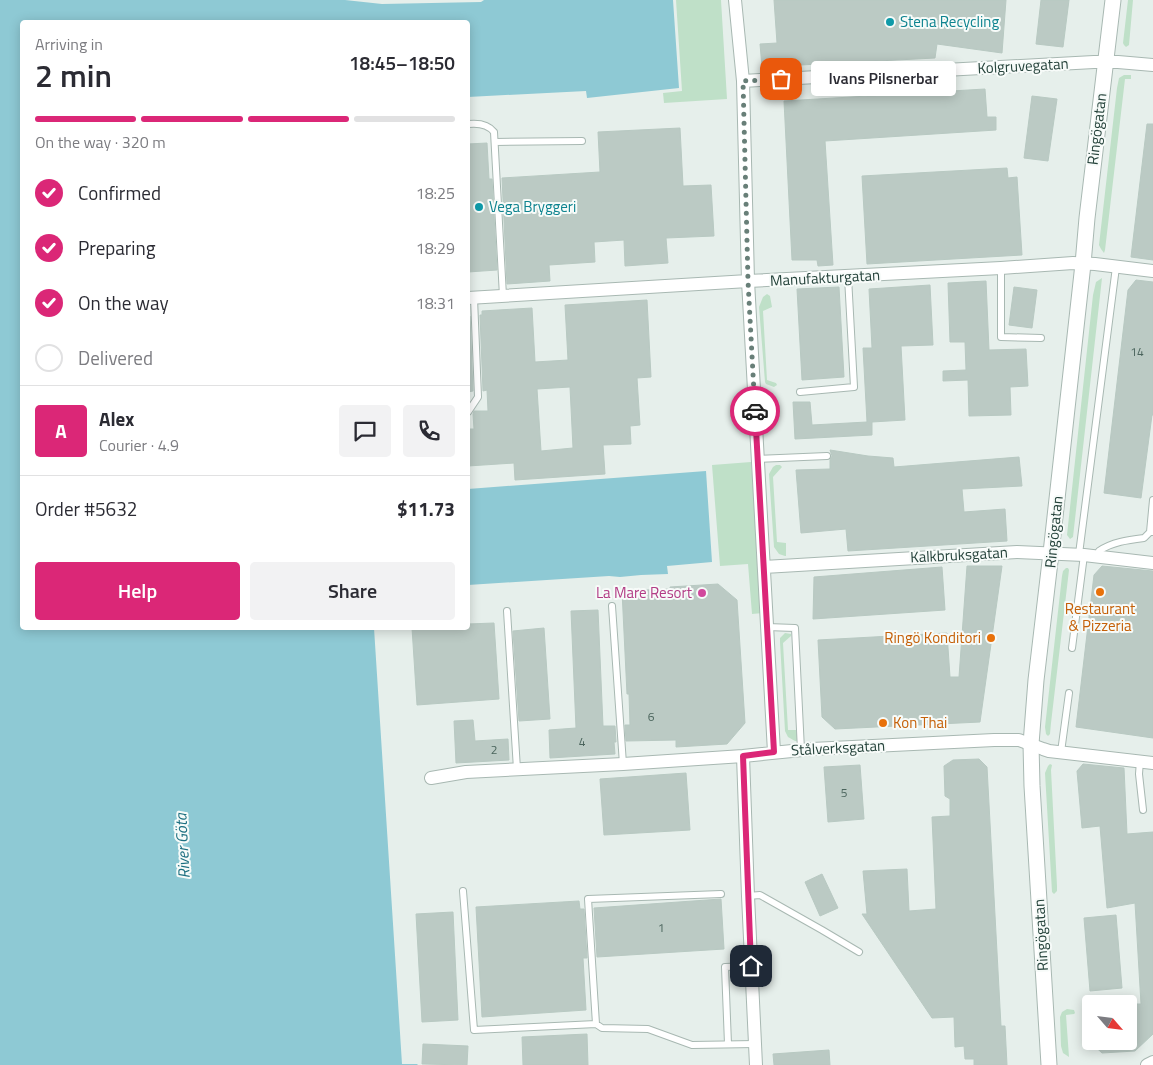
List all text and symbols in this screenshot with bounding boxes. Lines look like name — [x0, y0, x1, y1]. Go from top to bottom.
place label: Stena Recycling — [900, 10, 999, 33]
marker: Stena Recycling — [884, 16, 896, 28]
text: Arriving in — [35, 32, 103, 56]
text: 18:45–18:50 — [349, 48, 455, 77]
text: 2 min — [35, 51, 112, 99]
street label: Kolgruvegatan — [977, 52, 1069, 79]
pin — [760, 58, 802, 100]
callout: Ivans Pilsnerbar — [811, 62, 956, 96]
icon: bag — [767, 65, 795, 93]
text: Ivans Pilsnerbar — [829, 66, 938, 90]
street label: Ringögatan — [1081, 92, 1112, 166]
text: On the way · 320 m — [35, 130, 166, 154]
text: Confirmed — [78, 178, 161, 207]
icon: check — [35, 179, 63, 207]
text: 18:25 — [416, 181, 455, 205]
place label: Vega Bryggeri — [489, 195, 576, 218]
marker: Vega Bryggeri — [473, 201, 485, 213]
text: Preparing — [78, 233, 155, 262]
icon: check — [35, 234, 63, 262]
text: 18:29 — [416, 236, 455, 260]
street label: Manufakturgatan — [769, 263, 881, 292]
text: On the way — [78, 288, 169, 317]
icon: check — [35, 289, 63, 317]
text: 18:31 — [416, 291, 455, 315]
house number: 14 — [1130, 342, 1144, 361]
text: Delivered — [78, 343, 153, 372]
courier — [730, 386, 780, 436]
icon: car — [741, 397, 769, 425]
text: Alex — [99, 404, 134, 433]
button: chat — [339, 405, 391, 457]
button: phone — [403, 405, 455, 457]
text: A — [55, 416, 67, 445]
text: Courier · 4.9 — [99, 433, 179, 457]
text: Order #5632 — [35, 494, 137, 523]
text: $11.73 — [397, 494, 455, 523]
street label: Ringögatan — [1038, 495, 1069, 569]
street label: Kalkbruksgatan — [909, 540, 1008, 569]
button: Help — [35, 562, 240, 620]
button: Share — [250, 562, 455, 620]
place label: La Mare Resort — [596, 581, 693, 604]
marker: Restaurant & Pizzeria — [1094, 586, 1106, 598]
marker: La Mare Resort — [696, 587, 708, 599]
place label: Restaurant & Pizzeria — [1065, 597, 1136, 637]
place label: Ringö Konditori — [884, 626, 981, 649]
marker: Ringö Konditori — [985, 632, 997, 644]
house number: 6 — [648, 707, 655, 726]
place label: Kon Thai — [893, 711, 947, 734]
marker: Kon Thai — [877, 717, 889, 729]
house number: 4 — [579, 732, 586, 751]
street label: Stålverksgatan — [790, 734, 886, 761]
house number: 2 — [491, 740, 497, 759]
house number: 5 — [841, 783, 848, 802]
water label: River Göta — [168, 812, 196, 879]
street label: Ringögatan — [1027, 898, 1054, 972]
house number: 1 — [658, 918, 664, 937]
pin — [730, 945, 772, 987]
icon: home — [737, 952, 765, 980]
north arrow — [1082, 995, 1138, 1050]
map controls — [1082, 995, 1137, 1050]

